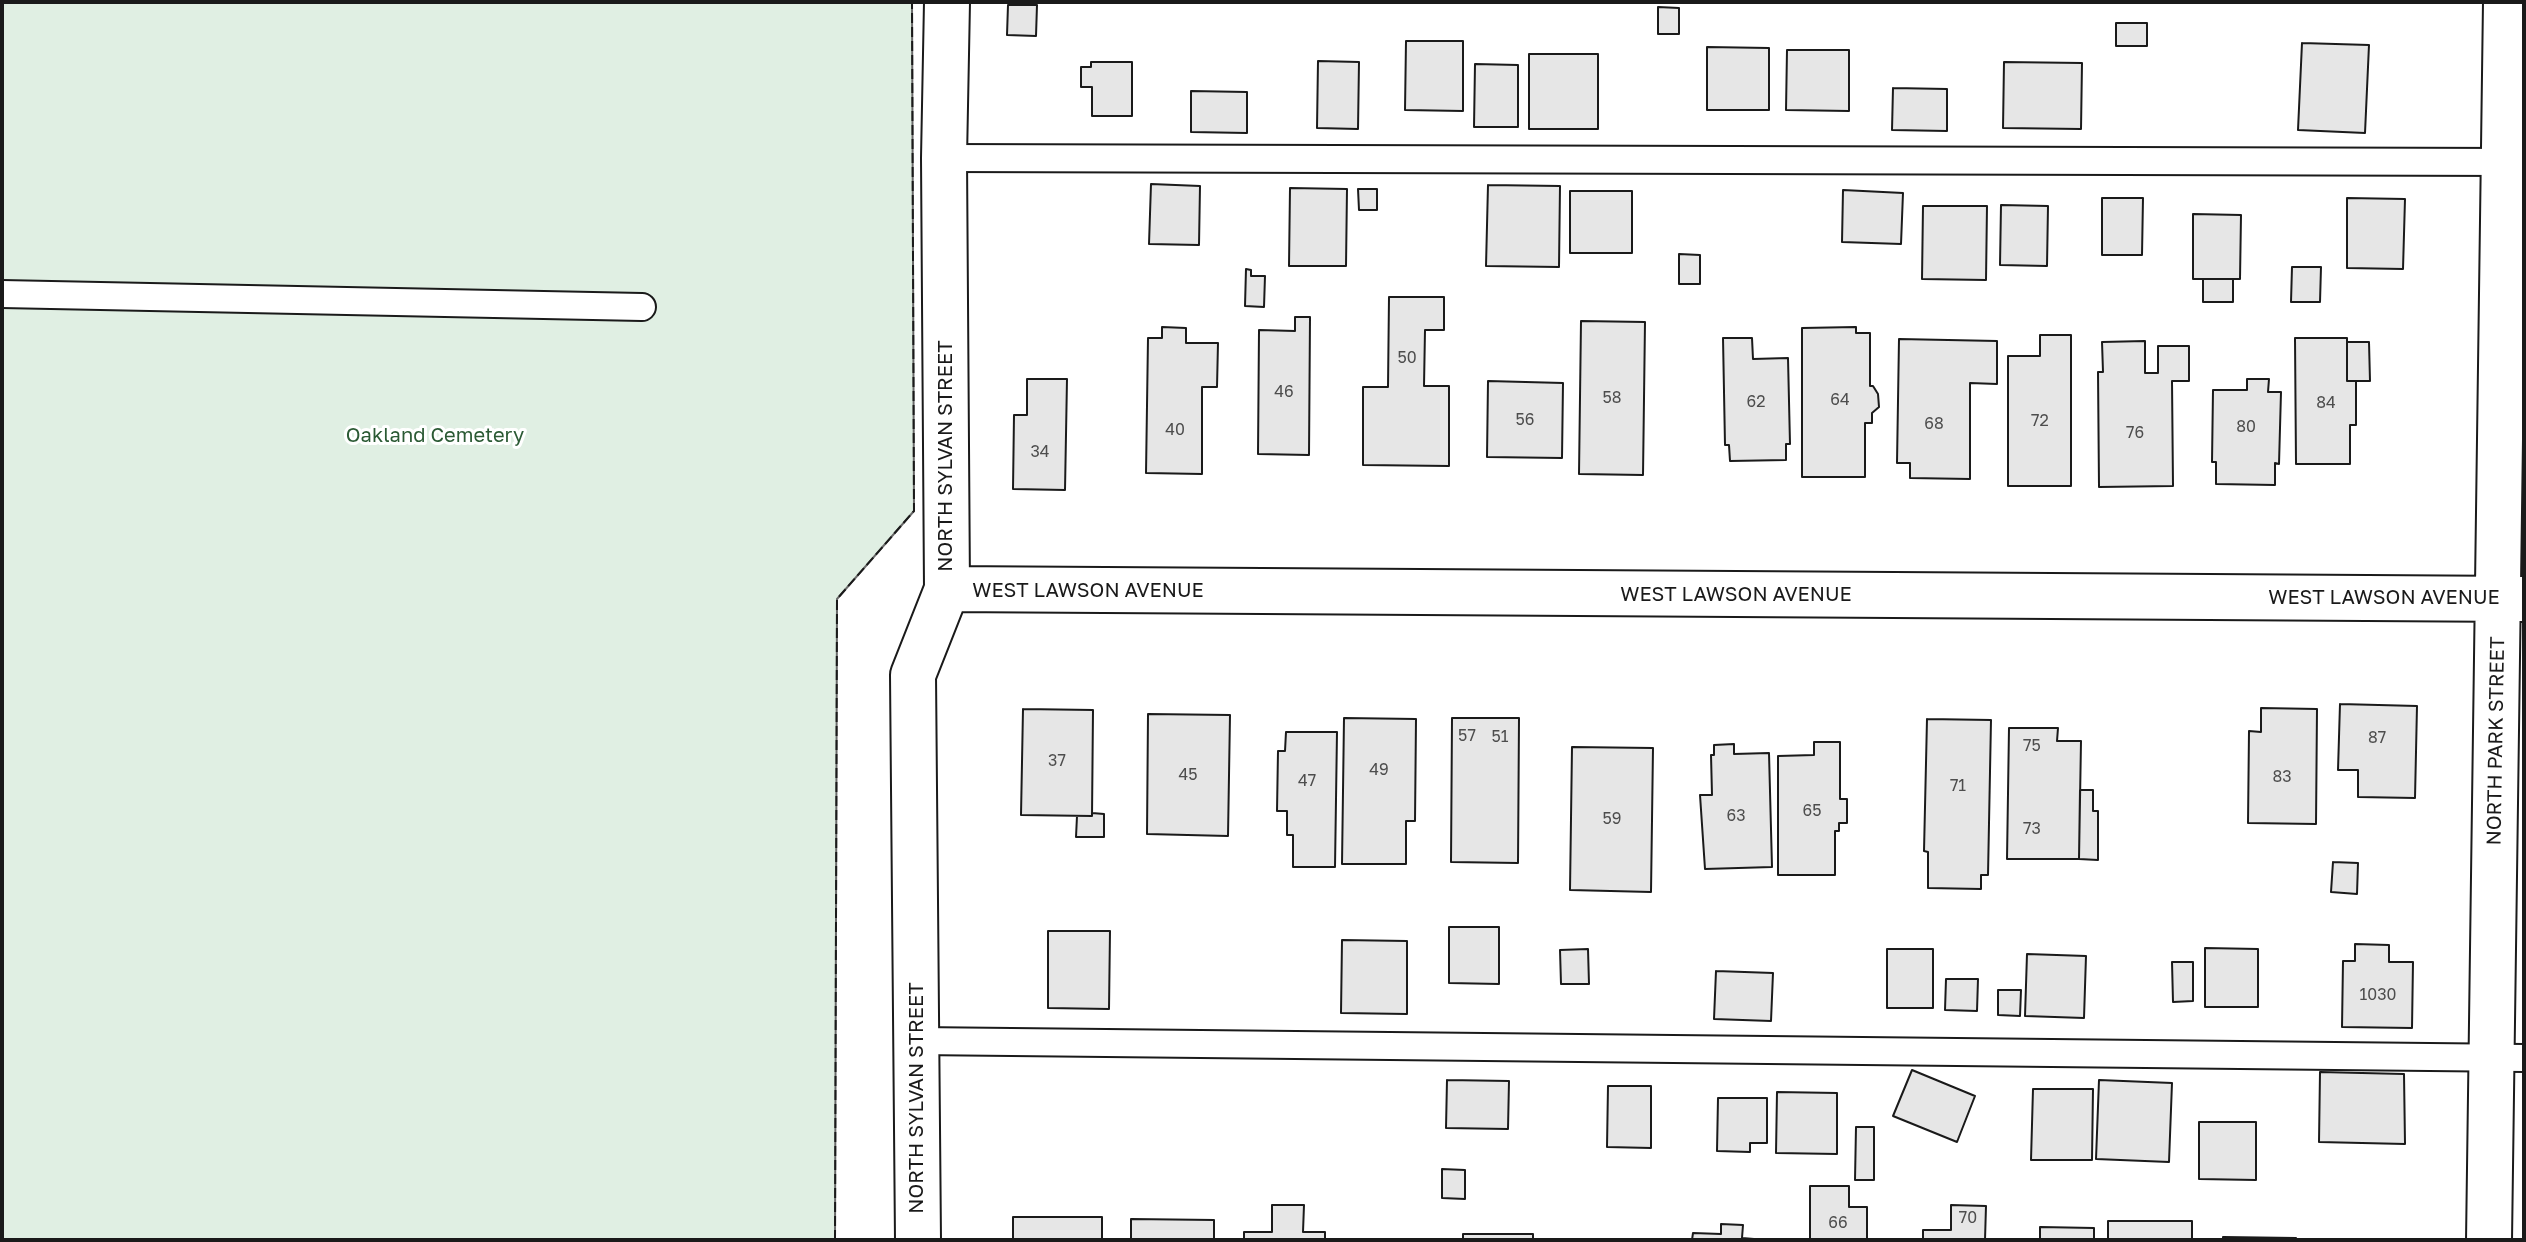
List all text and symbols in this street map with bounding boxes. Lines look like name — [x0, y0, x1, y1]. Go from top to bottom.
street label: NORTH SYLVAN STREET — [934, 340, 958, 572]
house number: 50 — [1397, 348, 1417, 368]
house number: 46 — [1274, 382, 1294, 402]
house number: 58 — [1602, 388, 1622, 408]
house number: 64 — [1830, 390, 1850, 410]
house number: 62 — [1747, 392, 1765, 412]
house number: 84 — [2316, 393, 2336, 413]
house number: 56 — [1516, 410, 1534, 430]
house number: 72 — [2031, 411, 2049, 431]
house number: 68 — [1924, 414, 1944, 434]
house number: 80 — [2236, 417, 2256, 437]
house number: 40 — [1165, 420, 1185, 440]
house number: 76 — [2126, 423, 2144, 443]
park label: Oakland Cemetery — [346, 424, 524, 448]
house number: 34 — [1030, 442, 1050, 462]
street label: WEST LAWSON AVENUE — [972, 579, 1204, 603]
street label: WEST LAWSON AVENUE — [1620, 583, 1852, 607]
street label: WEST LAWSON AVENUE — [2268, 586, 2500, 610]
street label: NORTH PARK STREET — [2482, 636, 2510, 846]
house number: 57 — [1458, 726, 1476, 746]
house number: 51 — [1491, 727, 1509, 747]
house number: 87 — [2368, 728, 2386, 748]
house number: 75 — [2023, 736, 2041, 756]
house number: 37 — [1048, 751, 1066, 771]
house number: 49 — [1369, 760, 1389, 780]
house number: 45 — [1178, 765, 1198, 785]
house number: 83 — [2272, 767, 2292, 787]
house number: 47 — [1298, 771, 1316, 791]
house number: 71 — [1950, 776, 1966, 796]
house number: 65 — [1803, 801, 1821, 821]
house number: 63 — [1726, 806, 1746, 826]
house number: 59 — [1603, 809, 1621, 829]
house number: 73 — [2023, 819, 2041, 839]
street label: NORTH SYLVAN STREET — [905, 982, 929, 1214]
house number: 1030 — [2360, 985, 2396, 1005]
house number: 70 — [1959, 1208, 1977, 1228]
house number: 66 — [1828, 1213, 1848, 1233]

